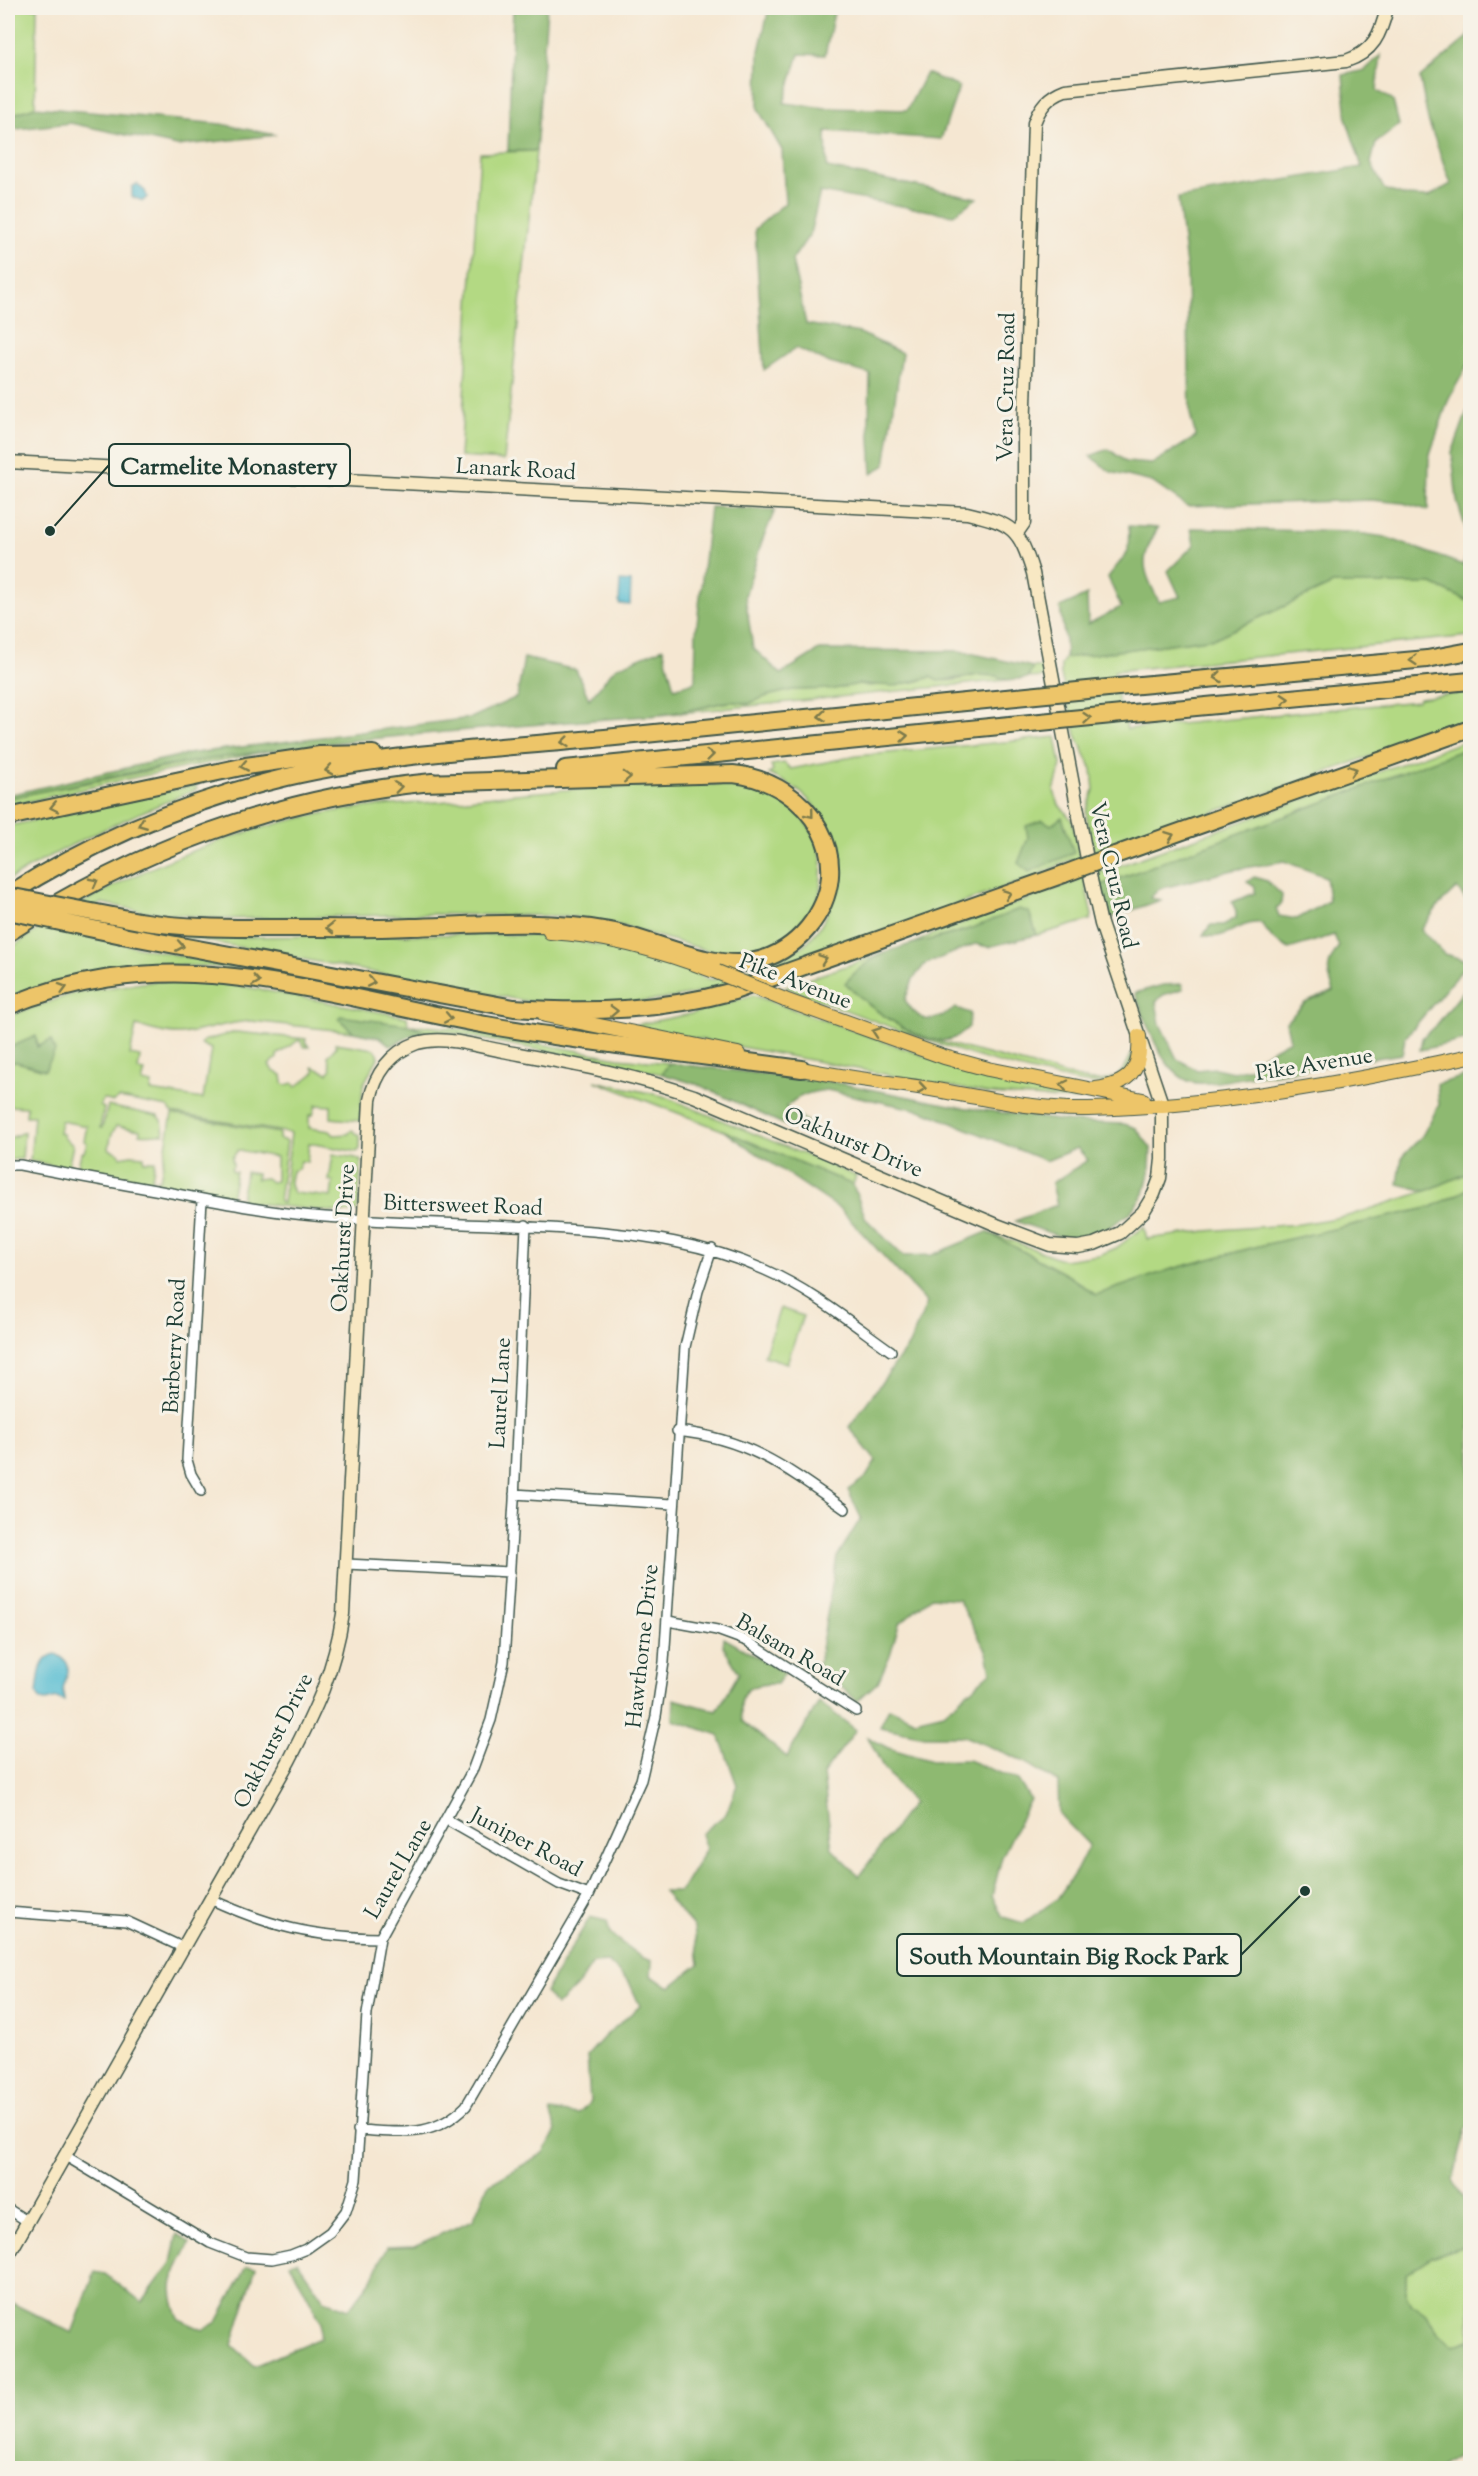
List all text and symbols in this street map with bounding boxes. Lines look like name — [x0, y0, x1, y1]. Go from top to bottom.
street label: Vera Cruz Road — [991, 312, 1025, 462]
callout: Carmelite Monastery — [109, 444, 350, 486]
text: Carmelite Monastery — [120, 451, 338, 485]
street label: Lanark Road — [455, 452, 577, 490]
one-way arrow — [1408, 653, 1417, 666]
one-way arrow — [1214, 670, 1223, 683]
one-way arrow — [1281, 693, 1290, 706]
one-way arrow — [817, 709, 827, 722]
one-way arrow — [1083, 712, 1092, 725]
one-way arrow — [899, 730, 909, 742]
one-way arrow — [561, 735, 570, 748]
one-way arrow — [705, 749, 714, 762]
one-way arrow — [240, 759, 250, 772]
one-way arrow — [324, 763, 334, 776]
one-way arrow — [1348, 764, 1358, 777]
one-way arrow — [623, 771, 632, 784]
one-way arrow — [394, 781, 403, 793]
street label: Vera Cruz Road — [1080, 799, 1145, 952]
one-way arrow — [49, 800, 59, 813]
one-way arrow — [802, 807, 813, 818]
one-way arrow — [137, 817, 148, 829]
one-way arrow — [1164, 830, 1175, 843]
one-way arrow — [88, 878, 98, 889]
one-way arrow — [1001, 889, 1012, 902]
one-way arrow — [325, 922, 334, 934]
one-way arrow — [174, 939, 184, 952]
street label: Pike Avenue — [734, 947, 856, 1019]
one-way arrow — [817, 954, 828, 967]
one-way arrow — [252, 974, 261, 986]
one-way arrow — [366, 975, 376, 988]
one-way arrow — [58, 982, 68, 995]
one-way arrow — [610, 1004, 619, 1017]
one-way arrow — [442, 1011, 452, 1024]
one-way arrow — [871, 1027, 882, 1040]
street label: Pike Avenue — [1254, 1041, 1375, 1091]
one-way arrow — [1059, 1079, 1069, 1092]
one-way arrow — [917, 1081, 927, 1093]
street label: Oakhurst Drive — [778, 1100, 927, 1187]
street label: Oakhurst Drive — [325, 1163, 365, 1313]
street label: Bittersweet Road — [382, 1188, 543, 1226]
street label: Barberry Road — [156, 1278, 196, 1415]
street label: Laurel Lane — [483, 1337, 521, 1450]
street label: Hawthorne Drive — [619, 1563, 669, 1730]
street label: Balsam Road — [729, 1607, 850, 1696]
street label: Oakhurst Drive — [227, 1668, 323, 1815]
street label: Juniper Road — [463, 1800, 587, 1887]
street label: Laurel Lane — [358, 1813, 441, 1926]
callout: South Mountain Big Rock Park — [897, 1934, 1241, 1976]
text: South Mountain Big Rock Park — [909, 1941, 1230, 1975]

